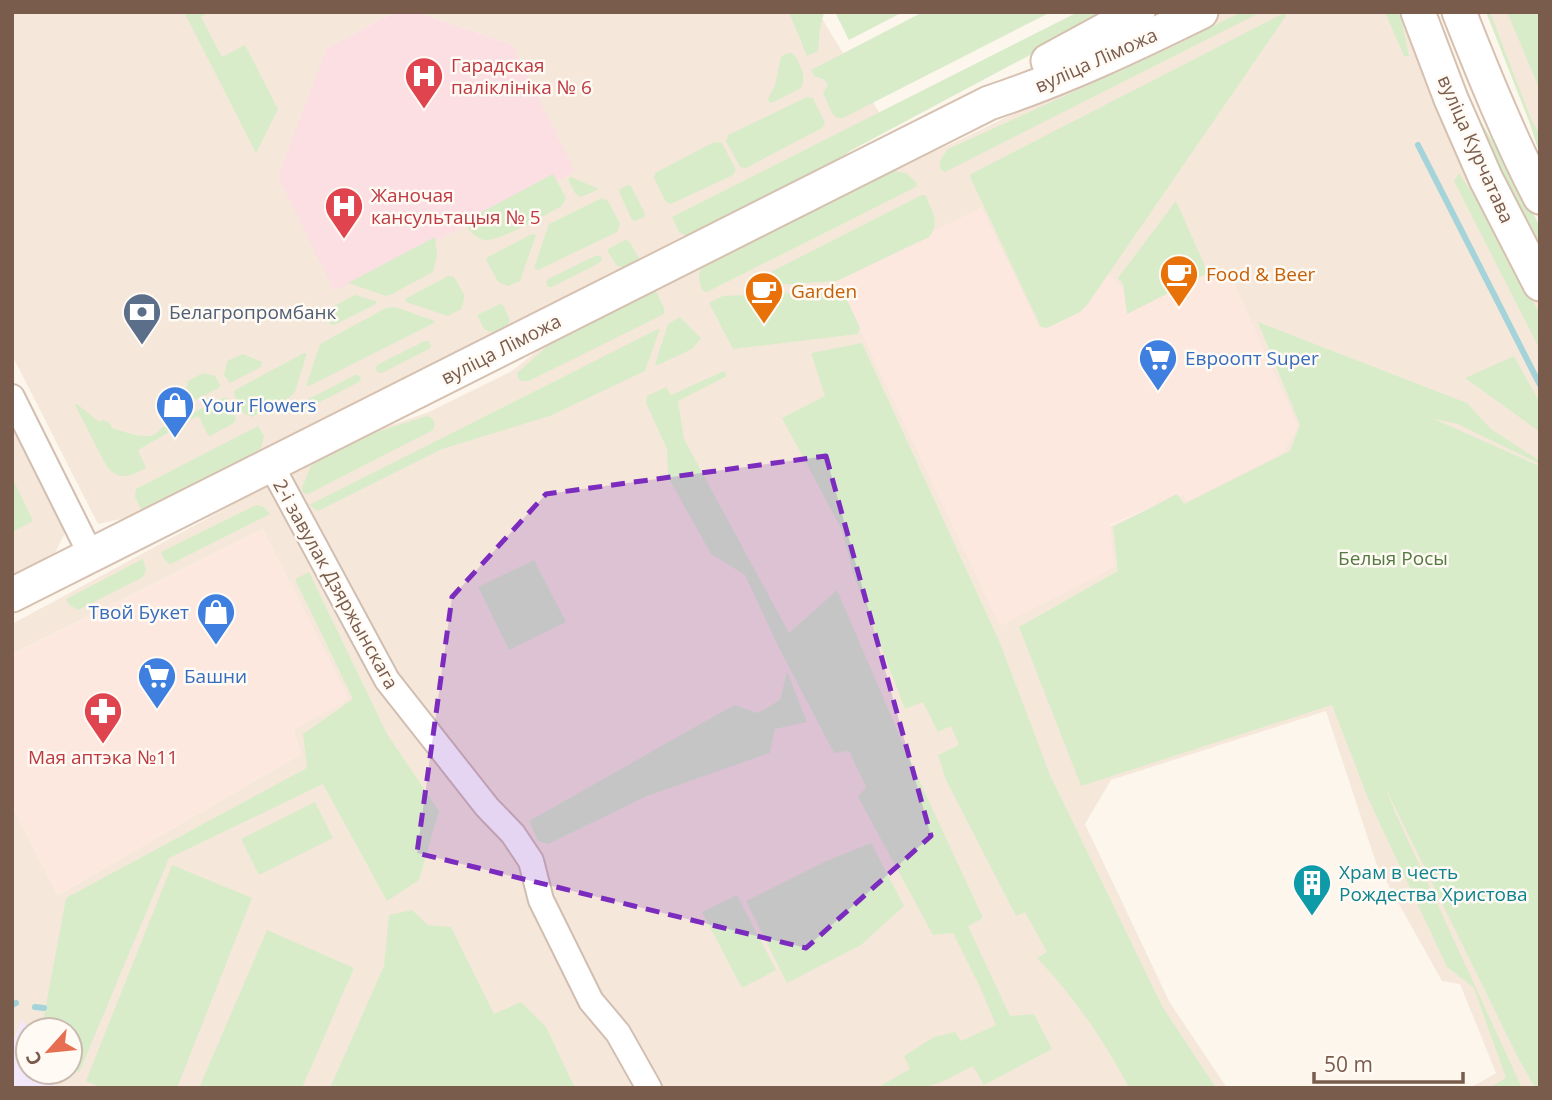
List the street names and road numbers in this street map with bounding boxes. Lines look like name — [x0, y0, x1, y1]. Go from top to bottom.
street label: вуліца Ліможа — [1031, 21, 1161, 99]
street label: вуліца Курчатава — [1432, 71, 1520, 227]
street label: вуліца Ліможа — [437, 308, 565, 390]
street label: 2-і завулак Дзяржынскага — [267, 474, 405, 694]

